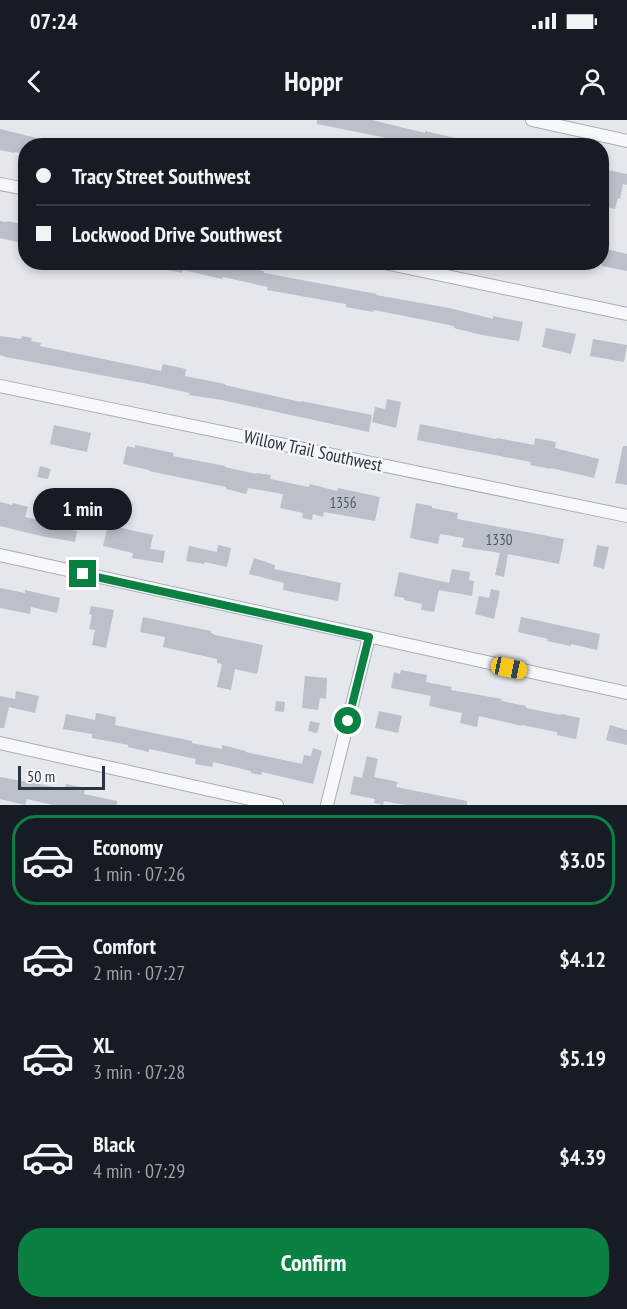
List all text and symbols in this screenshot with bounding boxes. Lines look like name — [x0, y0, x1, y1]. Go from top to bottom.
text: 07:24 — [30, 7, 78, 35]
text: Hoppr — [284, 64, 343, 98]
icon: back — [18, 65, 51, 98]
icon: person — [576, 65, 609, 98]
text: Tracy Street Southwest — [72, 162, 250, 190]
text: Lockwood Drive Southwest — [72, 220, 282, 248]
street label: Willow Trail Southwest — [242, 425, 385, 476]
callout: 1 min — [34, 487, 132, 529]
house number: 1356 — [329, 493, 357, 512]
text: 1 min — [62, 496, 103, 522]
house number: 1330 — [485, 530, 513, 549]
route end — [69, 560, 96, 587]
car — [490, 655, 528, 681]
route start — [334, 707, 361, 734]
scale bar — [18, 763, 105, 790]
text: 50 m — [27, 766, 55, 786]
icon: car — [21, 833, 75, 887]
text: Economy — [93, 833, 163, 861]
text: $3.05 — [559, 846, 606, 874]
text: 1 min · 07:26 — [93, 861, 185, 887]
icon: car — [21, 932, 75, 986]
text: Comfort — [93, 932, 156, 960]
text: $4.12 — [559, 945, 606, 973]
text: 2 min · 07:27 — [93, 960, 185, 986]
icon: car — [21, 1031, 75, 1085]
text: XL — [93, 1031, 114, 1059]
text: $5.19 — [559, 1044, 606, 1072]
text: 3 min · 07:28 — [93, 1059, 185, 1085]
icon: car — [21, 1130, 75, 1184]
text: Black — [93, 1130, 135, 1158]
text: $4.39 — [559, 1143, 606, 1171]
text: 4 min · 07:29 — [93, 1158, 185, 1184]
button: Confirm — [18, 1228, 609, 1297]

